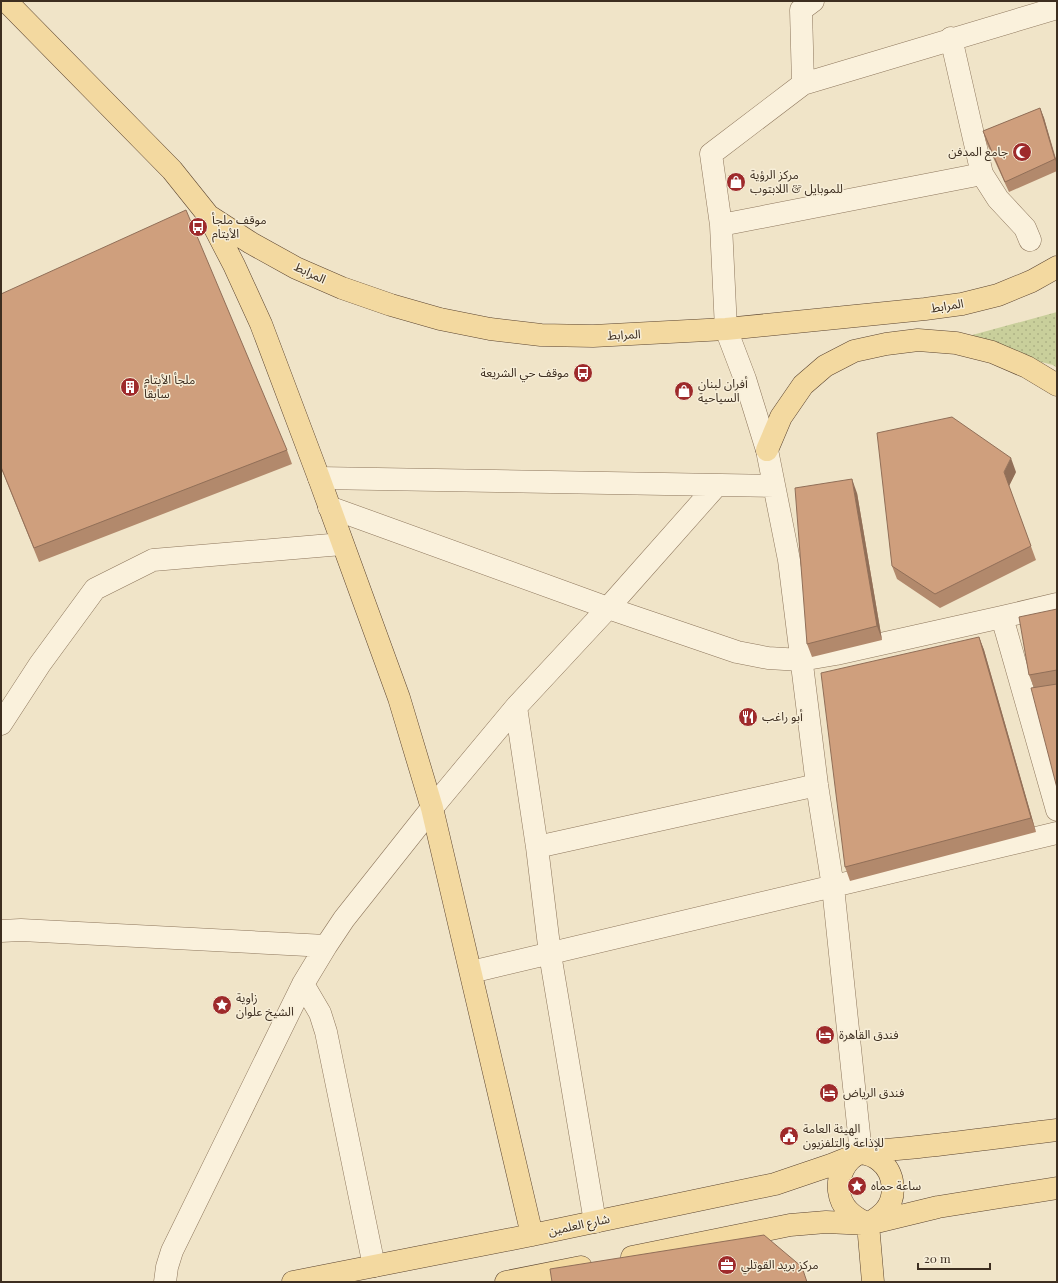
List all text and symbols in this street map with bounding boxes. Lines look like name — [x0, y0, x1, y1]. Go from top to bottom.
mosque icon: جامع المدفن — [1011, 141, 1033, 163]
place label: جامع المدفن — [948, 143, 1008, 161]
place label: مركز الرؤية للموبايل & اللابتوب — [750, 166, 843, 196]
shop icon: مركز الرؤية للموبايل & اللابتوب — [725, 171, 747, 193]
place label: موقف ملجأ الأيتام — [212, 211, 267, 243]
bus stop icon: موقف ملجأ الأيتام — [187, 216, 209, 238]
street label: المرابط — [292, 258, 329, 286]
street label: المرابط — [929, 294, 965, 316]
street label: المرابط — [607, 325, 641, 343]
bus stop icon: موقف حي الشريعة — [572, 362, 594, 384]
place label: موقف حي الشريعة — [480, 364, 569, 383]
place label: ملجأ الأيتام سابقاً — [143, 371, 195, 401]
place label: أفران لبنان السياحية — [698, 375, 748, 405]
building icon: ملجأ الأيتام سابقاً — [119, 376, 141, 398]
shop icon: أفران لبنان السياحية — [673, 380, 695, 402]
restaurant icon: أبو راغب — [737, 706, 759, 728]
place label: أبو راغب — [762, 708, 803, 724]
place label: زاوية الشيخ علوان — [236, 989, 294, 1021]
place icon: زاوية الشيخ علوان — [211, 994, 233, 1016]
hotel icon: فندق القاهرة — [814, 1024, 836, 1046]
place label: فندق القاهرة — [839, 1026, 899, 1042]
hotel icon: فندق الرياض — [818, 1082, 840, 1104]
place label: فندق الرياض — [843, 1084, 904, 1100]
place label: الهيئة العامة للإذاعة والتلفزيون — [803, 1120, 884, 1151]
public building icon: الهيئة العامة للإذاعة والتلفزيون — [778, 1125, 800, 1147]
place icon: ساعة حماه — [846, 1175, 868, 1197]
place label: ساعة حماه — [871, 1177, 921, 1193]
street label: شارع العلمين — [547, 1210, 611, 1240]
scale bar — [918, 1245, 990, 1271]
text: 20 m — [924, 1250, 951, 1266]
office icon: مركز بريد القوتلي — [716, 1254, 738, 1276]
place label: مركز بريد القوتلي — [741, 1256, 818, 1275]

